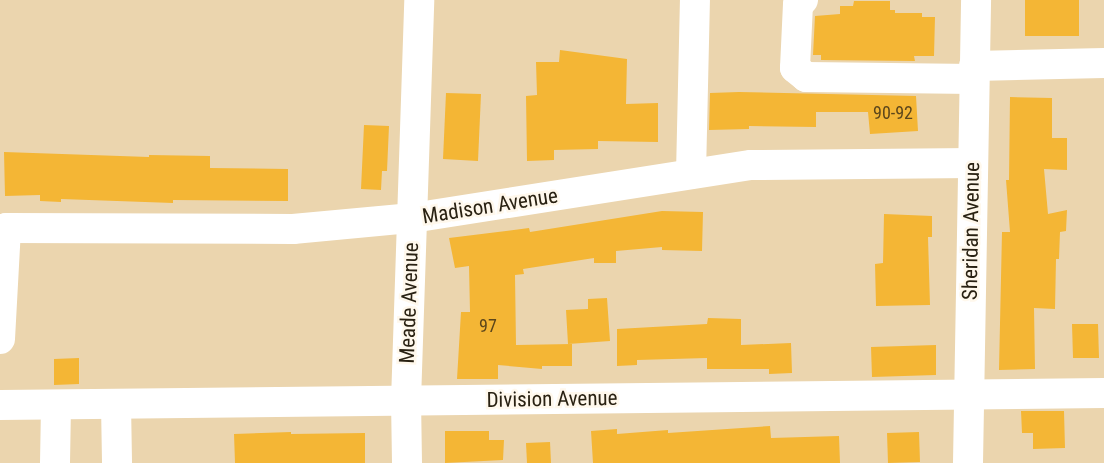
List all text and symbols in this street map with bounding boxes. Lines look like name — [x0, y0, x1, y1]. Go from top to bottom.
house number: 90-92 — [873, 102, 913, 124]
street label: Sheridan Avenue — [957, 162, 985, 300]
street label: Madison Avenue — [421, 183, 559, 229]
street label: Meade Avenue — [394, 242, 424, 364]
house number: 97 — [479, 315, 497, 337]
street label: Division Avenue — [486, 385, 618, 413]

